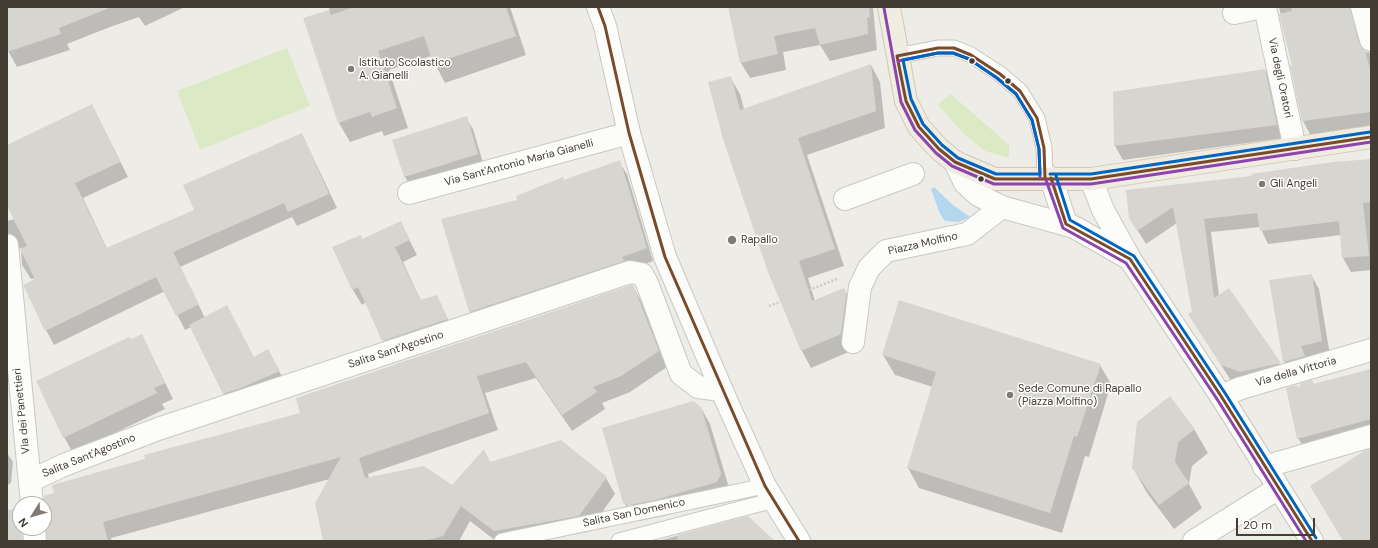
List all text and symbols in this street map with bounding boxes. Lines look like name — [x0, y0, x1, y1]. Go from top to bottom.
street label: Via degli Oratori — [1265, 37, 1295, 119]
place label: Istituto Scolastico A. Gianelli — [359, 56, 451, 82]
unlabelled marker — [967, 56, 977, 66]
marker: Istituto Scolastico A. Gianelli — [346, 64, 356, 74]
unlabelled marker — [1003, 76, 1013, 86]
street label: Via Sant'Antonio Maria Gianelli — [443, 137, 595, 189]
unlabelled marker — [976, 174, 986, 184]
place label: Gli Angeli — [1270, 177, 1317, 191]
marker: Gli Angeli — [1257, 179, 1267, 189]
street label: Piazza Molfino — [887, 230, 959, 258]
place label: Rapallo — [741, 233, 778, 247]
marker: Rapallo — [726, 234, 738, 246]
street label: Salita Sant'Agostino — [347, 328, 445, 372]
street label: Via della Vittoria — [1254, 354, 1338, 390]
street label: Via dei Panettieri — [11, 367, 33, 455]
place label: Sede Comune di Rapallo (Piazza Molfino) — [1018, 382, 1142, 408]
marker: Sede Comune di Rapallo (Piazza Molfino) — [1005, 390, 1015, 400]
street label: Salita Sant'Agostino — [40, 431, 138, 481]
north arrow — [12, 496, 52, 536]
street label: Salita San Domenico — [582, 496, 686, 530]
scale bar — [1238, 510, 1317, 536]
text: N — [15, 515, 31, 530]
text: 20 m — [1243, 517, 1272, 533]

